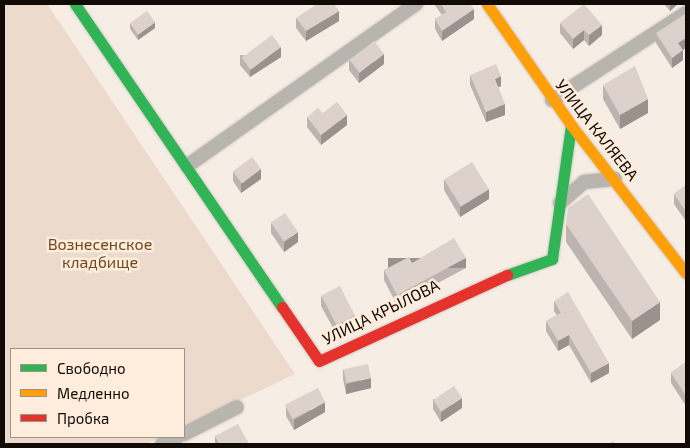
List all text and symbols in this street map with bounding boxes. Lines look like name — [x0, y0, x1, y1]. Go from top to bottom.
street label: УЛИЦА КАЛЯЕВА — [552, 76, 642, 184]
park label: Вознесенское кладбище — [48, 234, 152, 272]
street label: УЛИЦА КРЫЛОВА — [319, 275, 443, 349]
legend — [10, 348, 185, 438]
text: Свободно — [57, 359, 126, 377]
text: Медленно — [57, 384, 130, 402]
text: Пробка — [57, 409, 109, 427]

